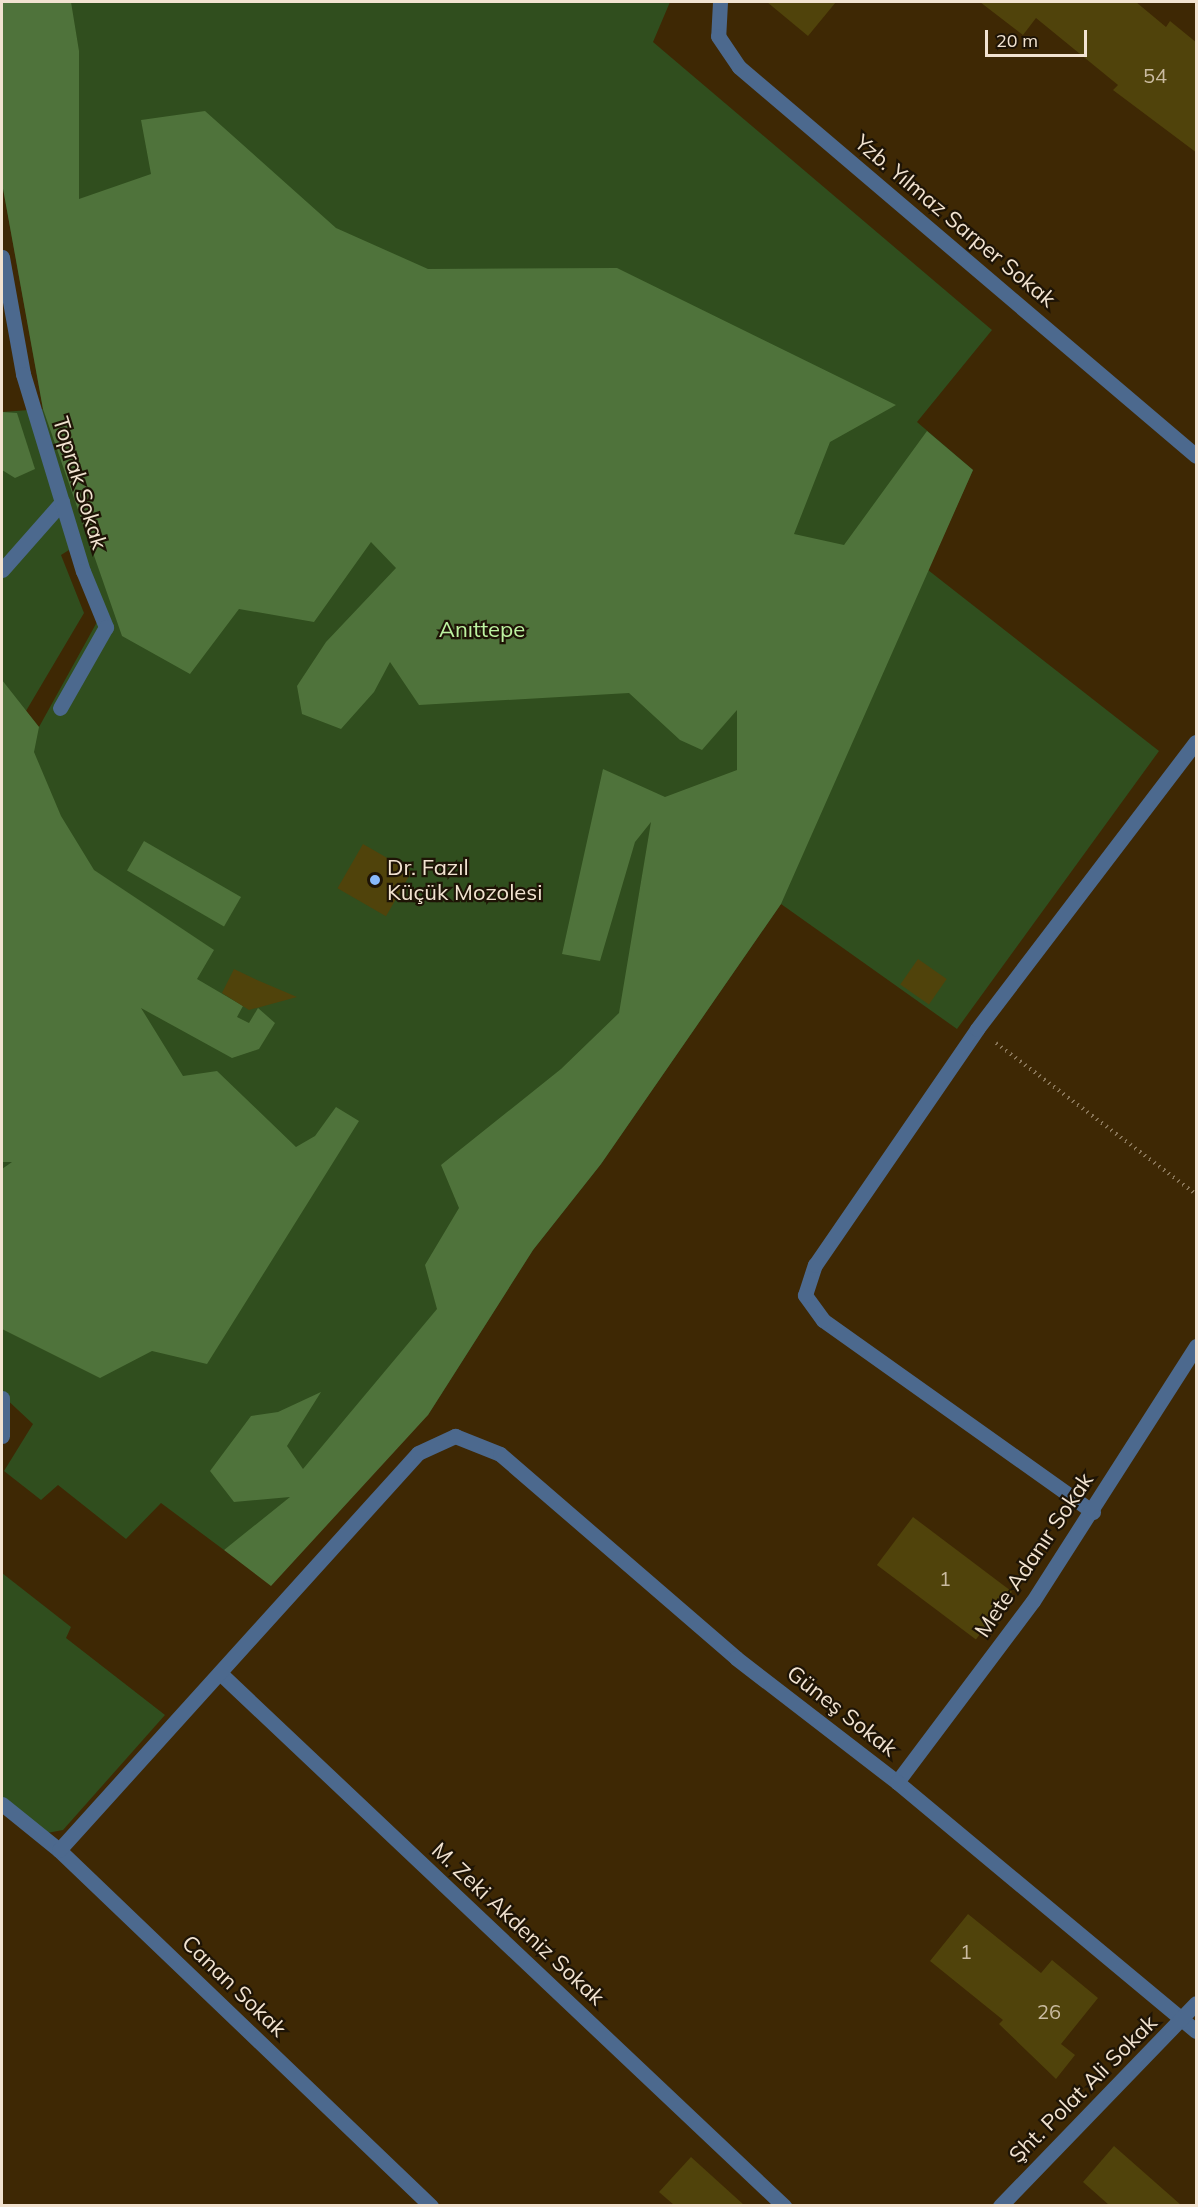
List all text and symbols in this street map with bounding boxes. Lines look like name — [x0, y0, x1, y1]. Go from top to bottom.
scale bar — [988, 18, 1090, 56]
text: 20 m — [996, 29, 1038, 52]
house number: 54 — [1143, 63, 1167, 87]
street label: Yzb. Yılmaz Sarper Sokak — [849, 129, 1061, 313]
street label: Toprak Sokak — [47, 413, 113, 553]
park label: Anıttepe — [439, 617, 525, 643]
place label: Dr. Fazıl Küçük Mozolesi — [387, 854, 542, 906]
marker: Dr. Fazıl Küçük Mozolesi — [368, 873, 382, 887]
street label: Mete Adanır Sokak — [969, 1468, 1099, 1642]
house number: 1 — [939, 1566, 951, 1590]
street label: Güneş Sokak — [782, 1660, 902, 1762]
street label: M. Zeki Akdeniz Sokak — [426, 1837, 610, 2011]
street label: Canan Sokak — [176, 1930, 292, 2042]
house number: 1 — [960, 1939, 972, 1963]
house number: 26 — [1037, 1999, 1061, 2023]
street label: Şht. Polat Ali Sokak — [1004, 2010, 1162, 2168]

